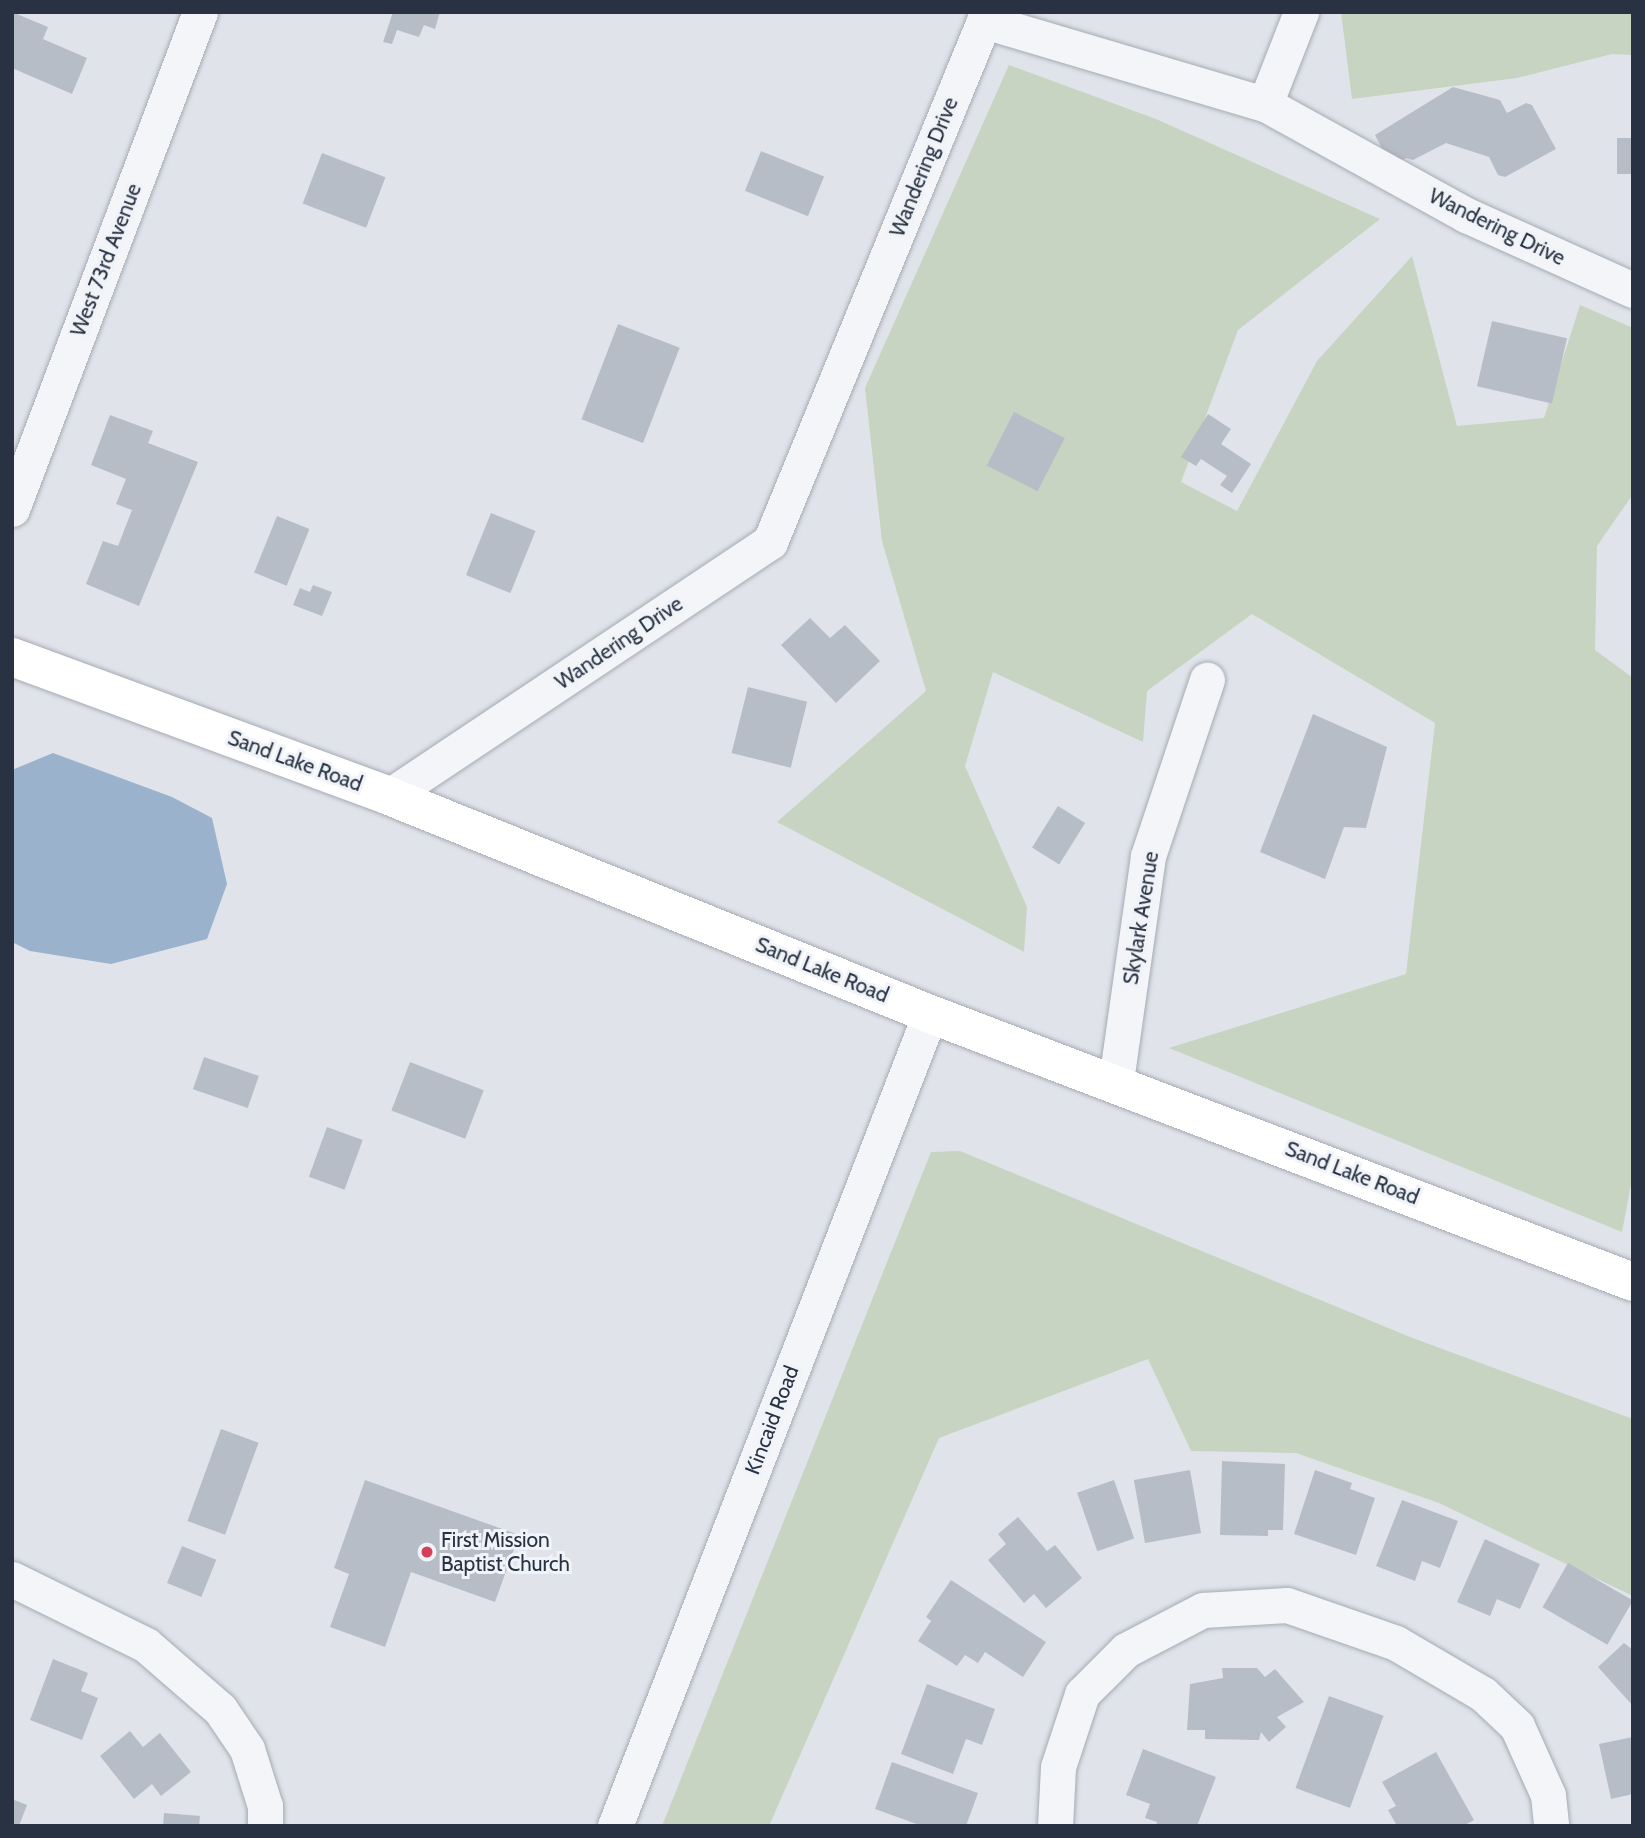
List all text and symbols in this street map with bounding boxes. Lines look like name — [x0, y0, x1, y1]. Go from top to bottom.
street label: Wandering Drive — [885, 93, 963, 241]
street label: West 73rd Avenue — [65, 180, 147, 340]
street label: Wandering Drive — [1425, 183, 1569, 271]
street label: Wandering Drive — [550, 591, 688, 695]
street label: Sand Lake Road — [224, 725, 366, 797]
street label: Skylark Avenue — [1118, 850, 1164, 986]
street label: Sand Lake Road — [752, 932, 892, 1008]
street label: Sand Lake Road — [1282, 1136, 1422, 1210]
street label: Kincaid Road — [740, 1362, 804, 1478]
place label: First Mission Baptist Church — [441, 1527, 570, 1577]
marker: First Mission Baptist Church — [419, 1544, 435, 1560]

